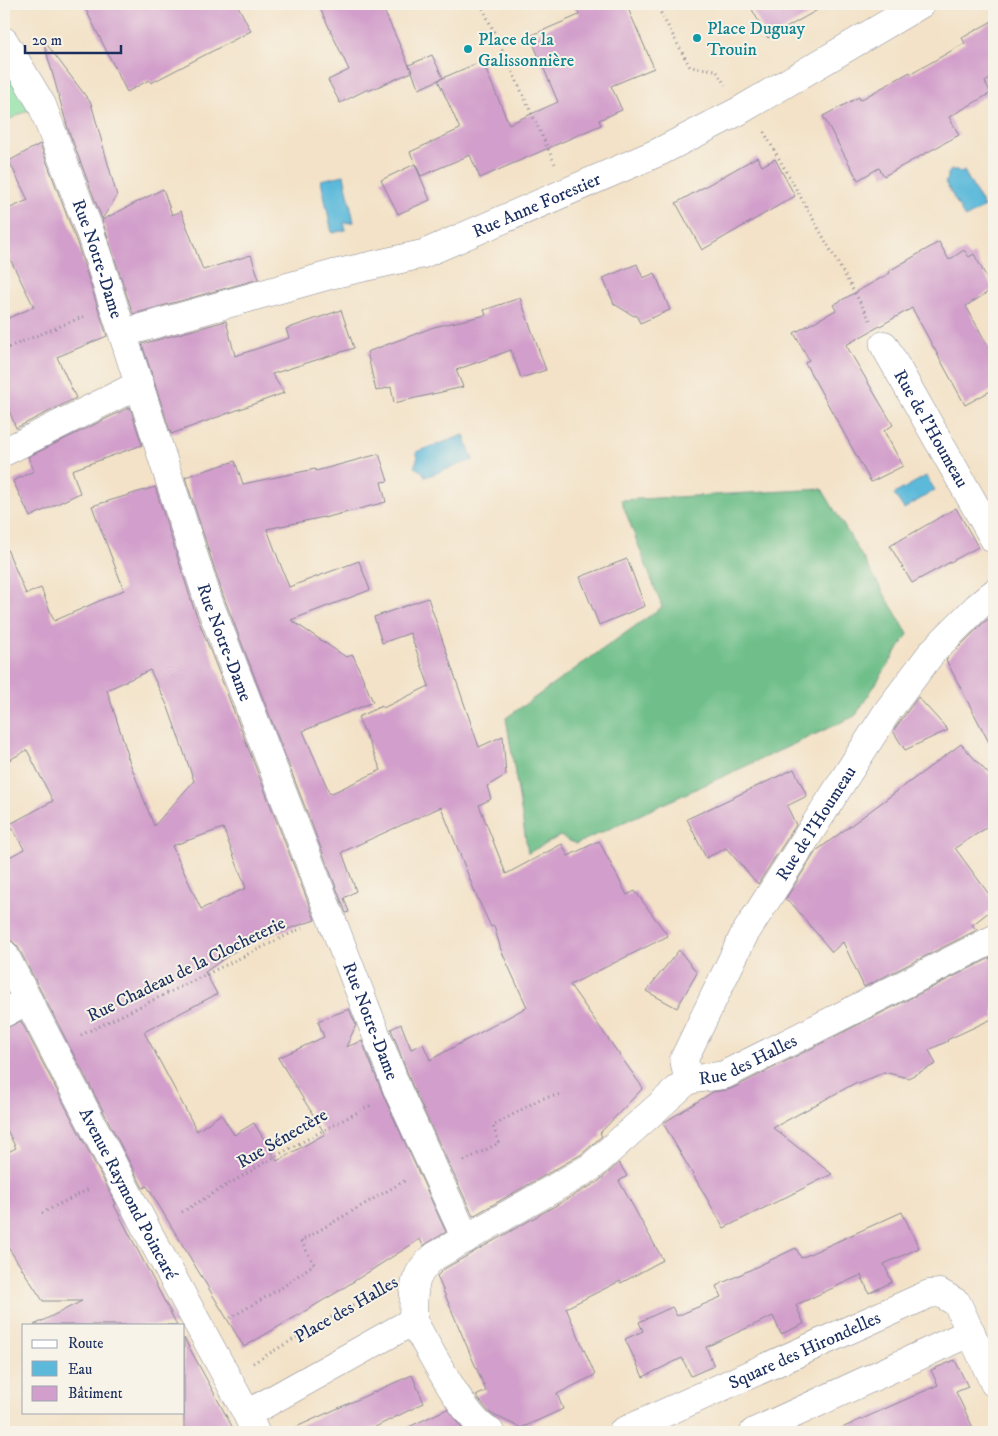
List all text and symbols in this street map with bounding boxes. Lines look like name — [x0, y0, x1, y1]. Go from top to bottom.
place label: Place Duguay Trouin — [707, 18, 806, 61]
scale bar — [25, 22, 121, 54]
place label: Place de la Galissonnière — [478, 29, 574, 72]
text: 20 m — [32, 31, 62, 50]
marker: Place Duguay Trouin — [691, 32, 703, 44]
marker: Place de la Galissonnière — [462, 43, 474, 55]
street label: Rue Anne Forestier — [469, 168, 605, 243]
street label: Rue Notre-Dame — [67, 196, 127, 321]
street label: Rue de l'Houmeau — [888, 366, 973, 492]
street label: Rue Notre-Dame — [191, 581, 256, 705]
street label: Rue de l'Houmeau — [772, 762, 862, 885]
street label: Rue Chadeau de la Clocheterie — [84, 912, 289, 1027]
street label: Rue Notre-Dame — [337, 959, 403, 1083]
street label: Rue des Halles — [698, 1030, 801, 1090]
street label: Avenue Raymond Poincaré — [74, 1104, 182, 1284]
street label: Rue Sénectère — [233, 1104, 332, 1174]
street label: Place des Halles — [291, 1271, 402, 1348]
street label: Square des Hirondelles — [725, 1307, 884, 1395]
legend — [22, 1324, 185, 1414]
text: Route — [68, 1334, 103, 1353]
text: Eau — [68, 1360, 92, 1379]
text: Bâtiment — [68, 1384, 123, 1403]

